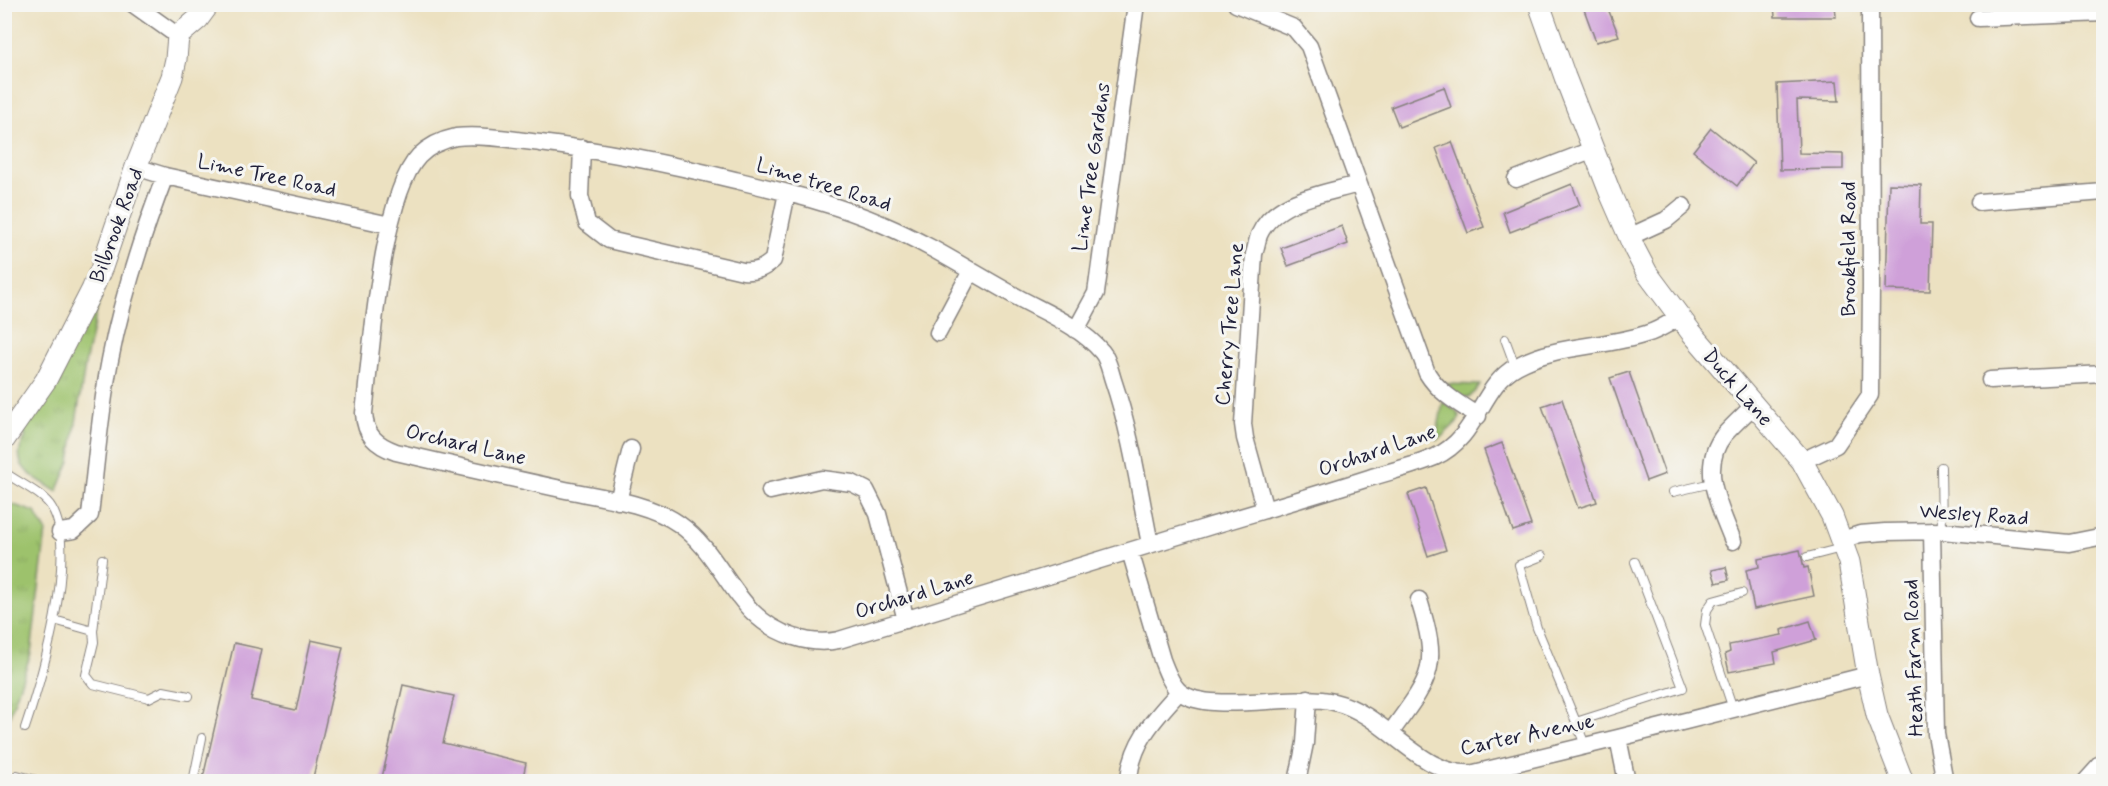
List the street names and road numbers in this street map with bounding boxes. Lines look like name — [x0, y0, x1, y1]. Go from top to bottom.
street label: Lime Tree Gardens — [1066, 81, 1118, 253]
street label: Lime Tree Road — [195, 148, 339, 204]
street label: Lime tree Road — [753, 151, 895, 219]
street label: Bilbrook Road — [83, 164, 151, 287]
street label: Brookfield Road — [1835, 181, 1863, 317]
street label: Cherry Tree Lane — [1209, 241, 1251, 407]
street label: Duck Lane — [1696, 343, 1779, 433]
street label: Orchard Lane — [403, 418, 529, 472]
street label: Orchard Lane — [1315, 418, 1440, 484]
street label: Wesley Road — [1918, 497, 2029, 533]
street label: Orchard Lane — [852, 564, 977, 626]
street label: Heath Farm Road — [1897, 579, 1931, 737]
street label: Carter Avenue — [1458, 707, 1597, 763]

